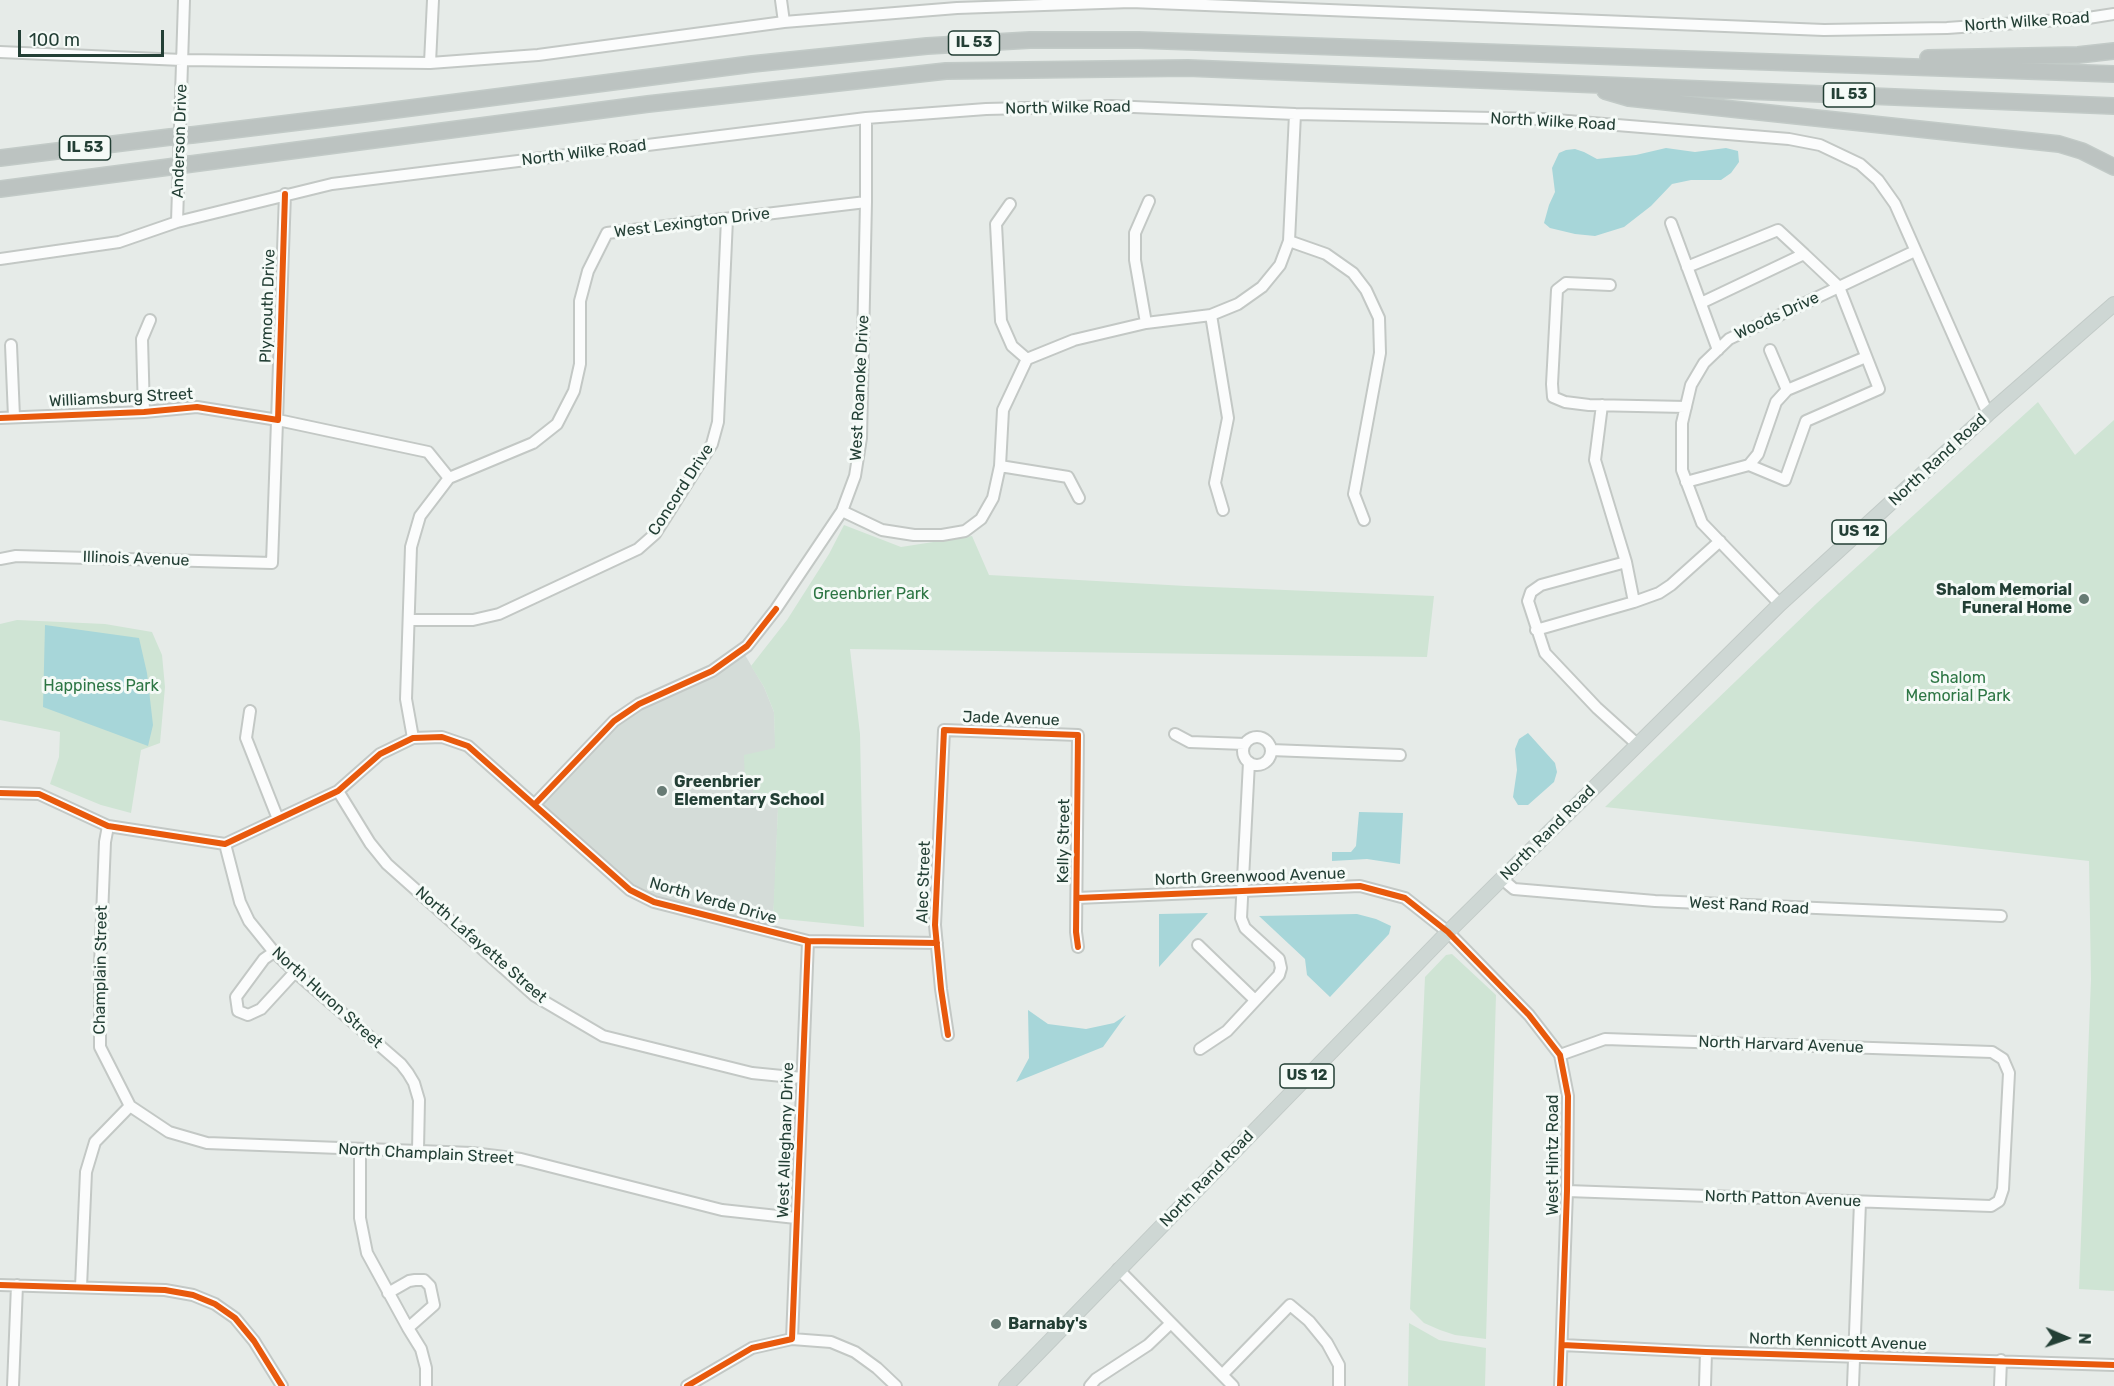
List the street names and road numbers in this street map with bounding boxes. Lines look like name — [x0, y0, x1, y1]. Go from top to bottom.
street label: North Wilke Road — [1964, 8, 2090, 36]
road number: IL 53 — [948, 31, 1000, 55]
street label: Anderson Drive — [168, 83, 192, 199]
road number: IL 53 — [1824, 83, 1874, 107]
street label: North Wilke Road — [1005, 97, 1131, 119]
street label: North Wilke Road — [1490, 109, 1616, 135]
road number: IL 53 — [60, 136, 110, 160]
street label: North Wilke Road — [521, 136, 647, 170]
street label: West Lexington Drive — [613, 204, 771, 242]
street label: Plymouth Drive — [256, 248, 280, 364]
street label: Woods Drive — [1732, 288, 1822, 344]
street label: West Roanoke Drive — [847, 314, 873, 462]
street label: Williamsburg Street — [48, 385, 194, 411]
street label: North Rand Road — [1885, 410, 1991, 510]
street label: Concord Drive — [644, 441, 718, 539]
road number: US 12 — [1832, 520, 1886, 544]
street label: Illinois Avenue — [82, 548, 190, 570]
street label: Jade Avenue — [962, 708, 1060, 730]
street label: North Rand Road — [1496, 781, 1600, 885]
street label: Kelly Street — [1054, 798, 1074, 884]
street label: Alec Street — [913, 840, 935, 924]
street label: North Greenwood Avenue — [1154, 864, 1346, 890]
street label: North Verde Drive — [647, 874, 779, 928]
street label: North Lafayette Street — [411, 883, 551, 1007]
street label: West Rand Road — [1689, 893, 1809, 919]
street label: Champlain Street — [90, 905, 112, 1035]
street label: North Huron Street — [268, 943, 386, 1053]
street label: North Harvard Avenue — [1698, 1033, 1864, 1057]
street label: West Alleghany Drive — [774, 1062, 798, 1218]
road number: US 12 — [1280, 1064, 1334, 1088]
street label: West Hintz Road — [1543, 1095, 1563, 1215]
street label: North Rand Road — [1156, 1127, 1258, 1231]
street label: North Champlain Street — [338, 1140, 514, 1168]
street label: North Patton Avenue — [1704, 1187, 1862, 1211]
street label: North Kennicott Avenue — [1749, 1329, 1927, 1355]

